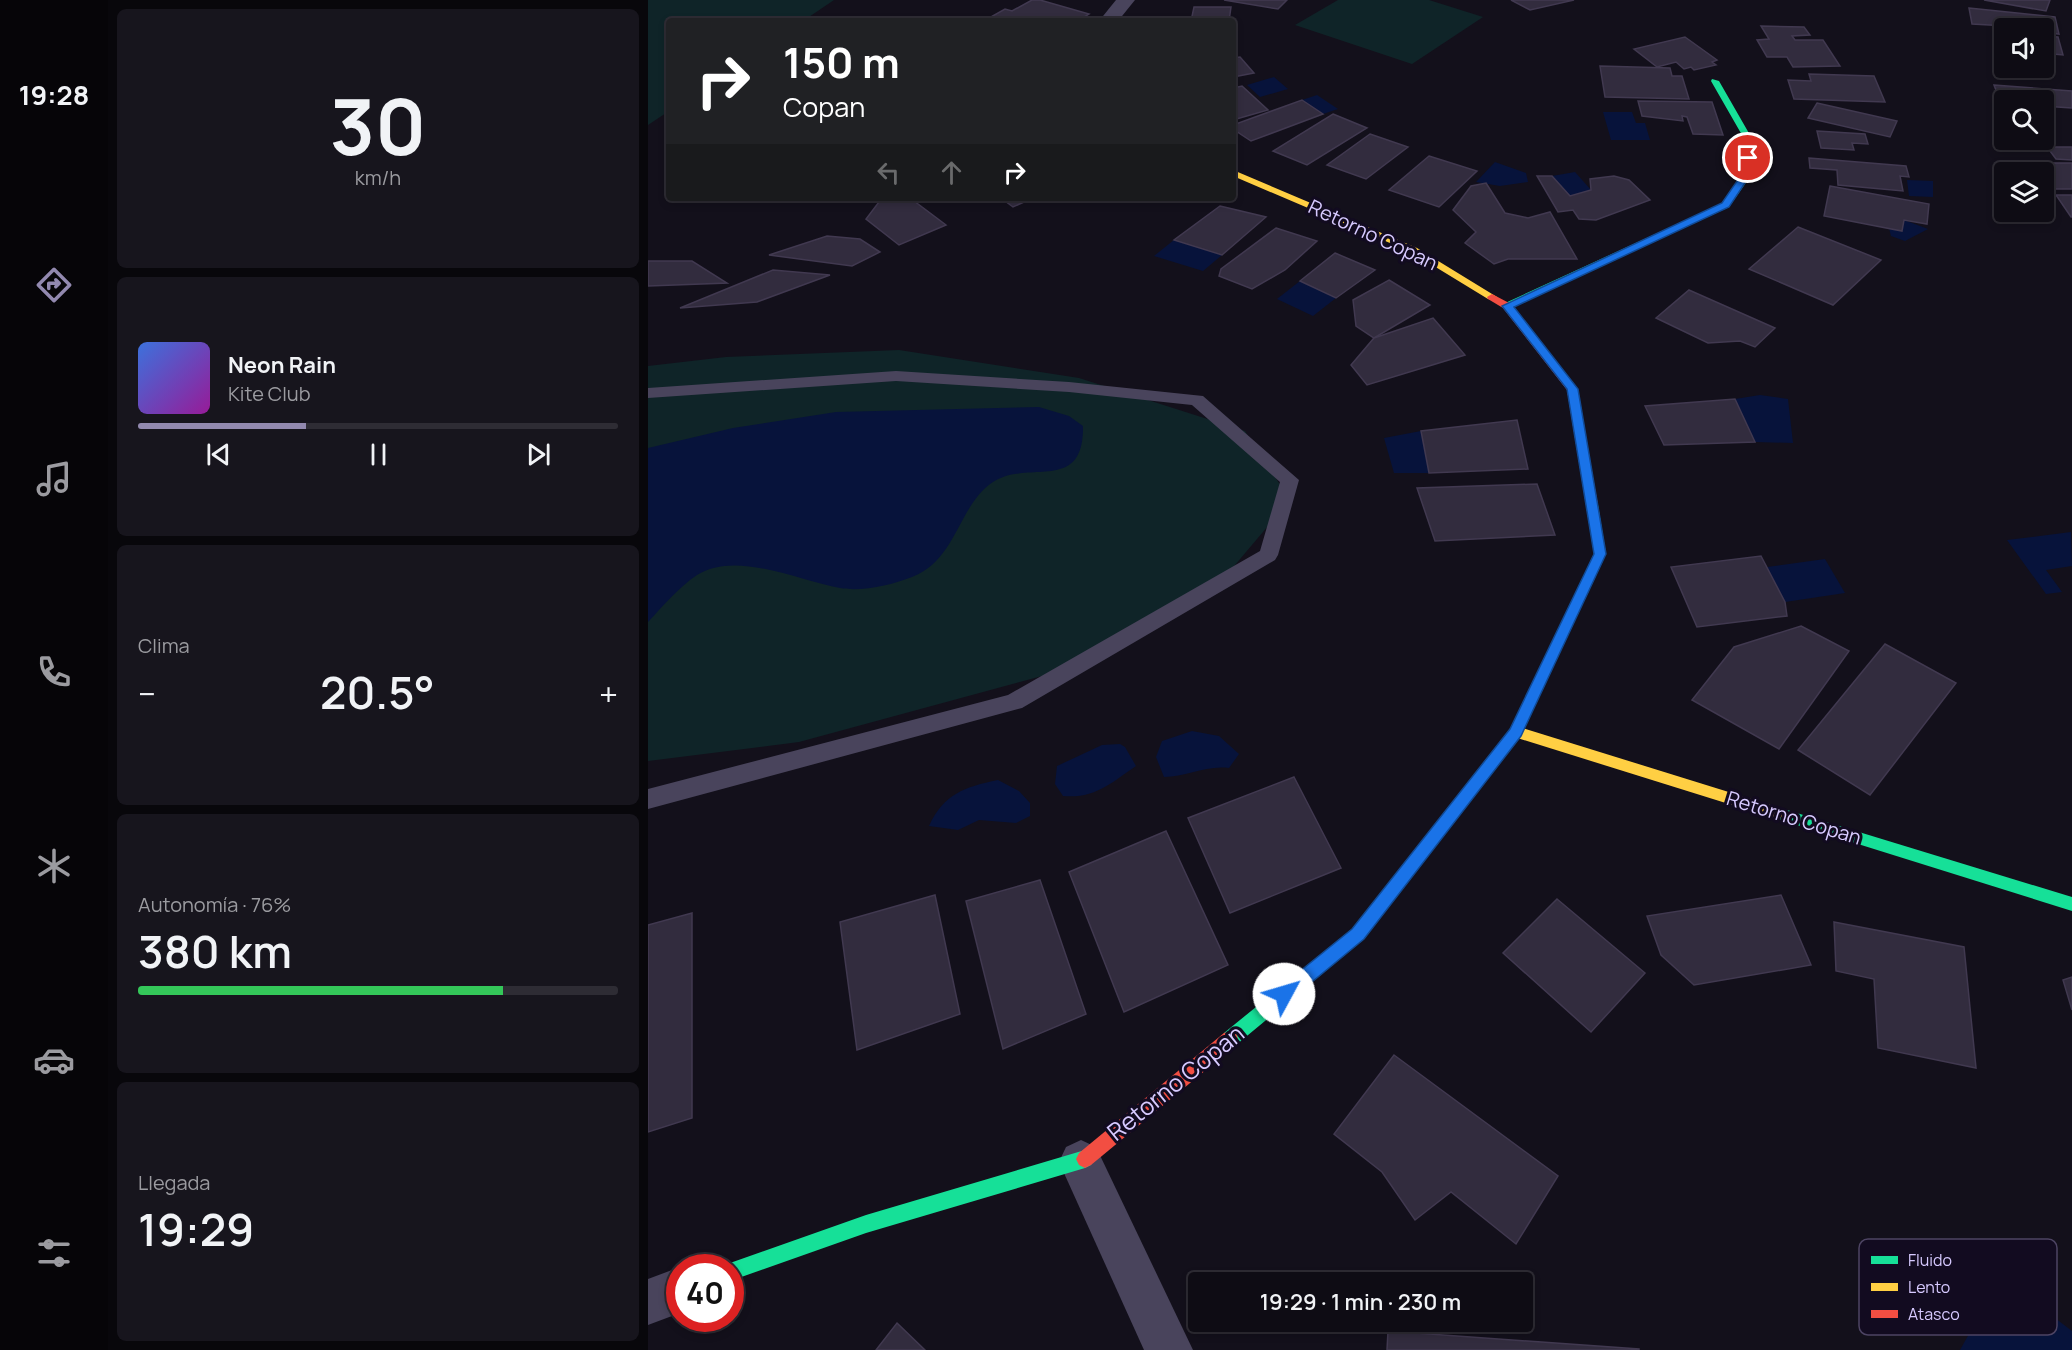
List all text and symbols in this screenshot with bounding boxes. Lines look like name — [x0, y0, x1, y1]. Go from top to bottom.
map controls — [1994, 18, 2054, 222]
button: sound — [1994, 18, 2054, 78]
text: 150 m — [783, 33, 900, 91]
icon: right — [684, 42, 762, 120]
text: 30 — [330, 72, 426, 178]
text: 19:28 — [19, 76, 89, 113]
text: Copan — [783, 88, 865, 125]
button: search — [1994, 90, 2054, 150]
pin — [1722, 132, 1773, 183]
icon: arrive — [1731, 141, 1764, 174]
icon: left — [872, 156, 905, 189]
icon: ahead — [935, 156, 968, 189]
icon: right — [998, 156, 1031, 189]
button: layers — [1994, 162, 2054, 222]
text: km/h — [355, 164, 401, 191]
street label: Retorno Copan — [1304, 193, 1442, 276]
icon: directions — [33, 264, 75, 306]
text: Neon Rain — [228, 350, 336, 380]
text: Kite Club — [228, 380, 311, 407]
icon: previous — [202, 438, 235, 471]
icon: pause — [362, 438, 395, 471]
icon: next — [522, 438, 555, 471]
icon: music — [33, 458, 75, 500]
text: Clima — [138, 632, 190, 659]
icon: phone — [33, 651, 75, 693]
text: 20.5° — [320, 661, 435, 723]
text: − — [138, 671, 156, 716]
text: + — [599, 671, 618, 716]
street label: Retorno Copan — [1723, 784, 1865, 851]
icon: climate — [33, 845, 75, 887]
text: Autonomía · 76% — [138, 891, 291, 918]
text: 380 km — [138, 920, 292, 982]
position arrow — [1252, 962, 1316, 1026]
street label: Retorno Copan — [1100, 1016, 1251, 1147]
icon: car — [33, 1039, 75, 1081]
text: Llegada — [138, 1169, 210, 1196]
text: 19:29 — [138, 1198, 254, 1260]
icon: filters — [33, 1232, 75, 1274]
legend — [1859, 1239, 2057, 1335]
text: Fluido — [1908, 1249, 1952, 1271]
speed limit sign: 40 — [666, 1254, 744, 1332]
text: Lento — [1908, 1276, 1950, 1298]
text: 19:29 · 1 min · 230 m — [1260, 1287, 1461, 1317]
text: Atasco — [1908, 1303, 1960, 1325]

